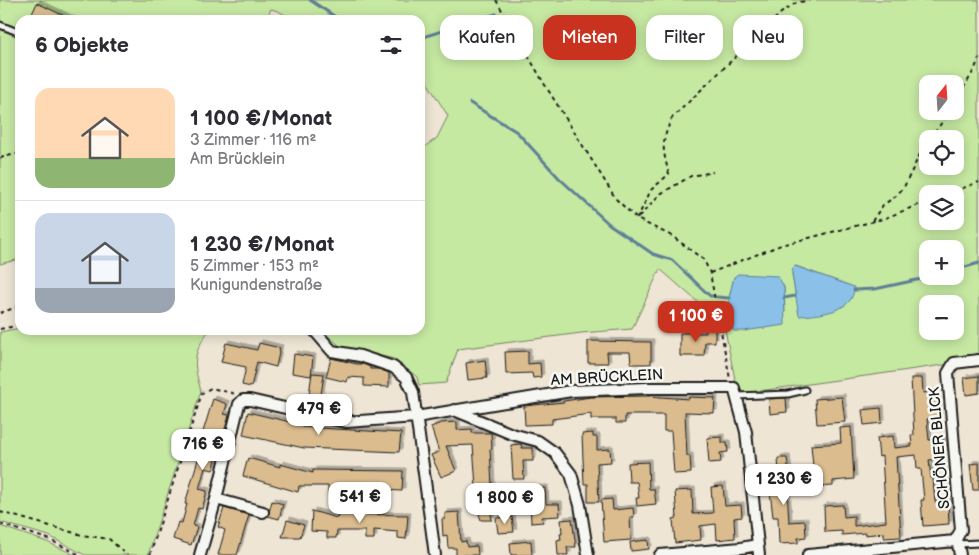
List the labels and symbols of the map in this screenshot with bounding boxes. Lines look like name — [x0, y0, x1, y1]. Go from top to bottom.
north arrow — [919, 75, 964, 120]
pin: 1 100 € — [650, 300, 742, 343]
street label: AM BRÜCKLEIN — [550, 365, 664, 390]
street label: SCHÖNER BLICK — [925, 386, 954, 510]
pin: 479 € — [284, 394, 354, 436]
pin: 716 € — [168, 428, 238, 471]
pin: 1 230 € — [738, 464, 830, 506]
pin: 541 € — [325, 482, 395, 524]
pin: 1 800 € — [459, 482, 551, 525]

